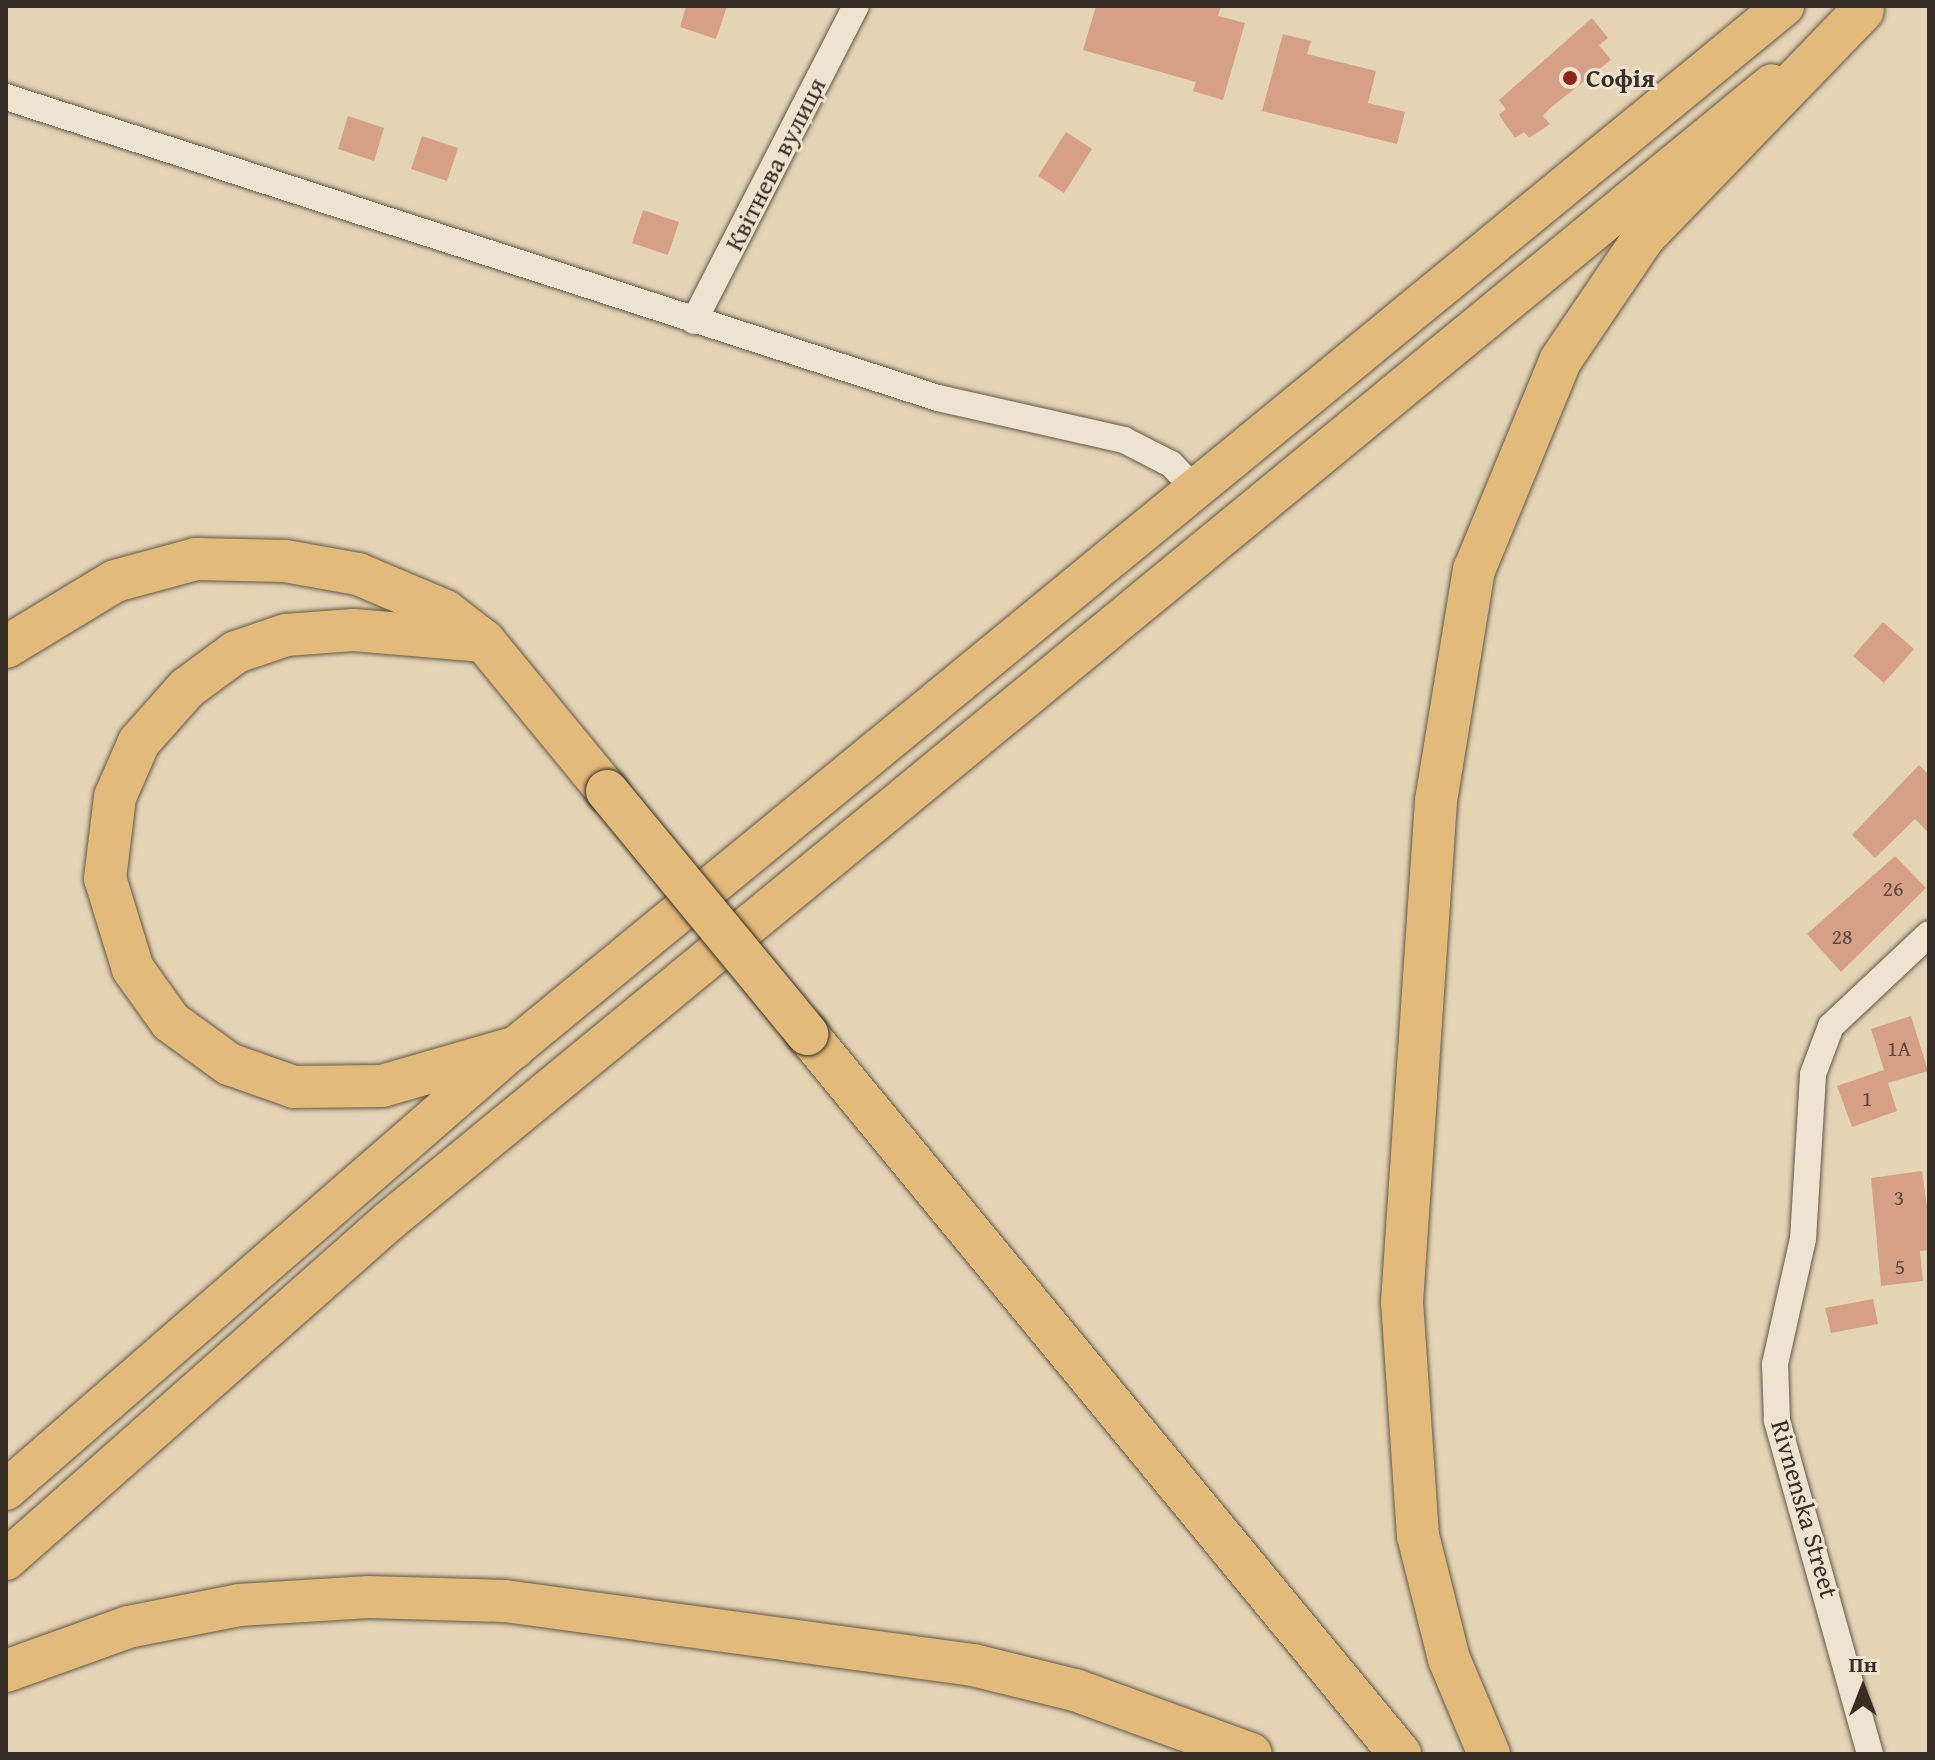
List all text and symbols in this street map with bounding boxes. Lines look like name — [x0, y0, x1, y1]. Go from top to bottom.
place label: Софія — [1586, 62, 1655, 94]
marker: Софія — [1561, 69, 1579, 87]
street label: Квітнева вулиця — [718, 72, 832, 256]
house number: 26 — [1882, 876, 1904, 902]
house number: 28 — [1831, 924, 1853, 950]
house number: 1А — [1887, 1036, 1911, 1062]
house number: 1 — [1862, 1086, 1872, 1112]
house number: 3 — [1894, 1185, 1904, 1211]
house number: 5 — [1895, 1254, 1905, 1280]
street label: Rivnenska Street — [1765, 1416, 1845, 1602]
north arrow — [1823, 1648, 1903, 1728]
text: Пн — [1849, 1648, 1877, 1680]

